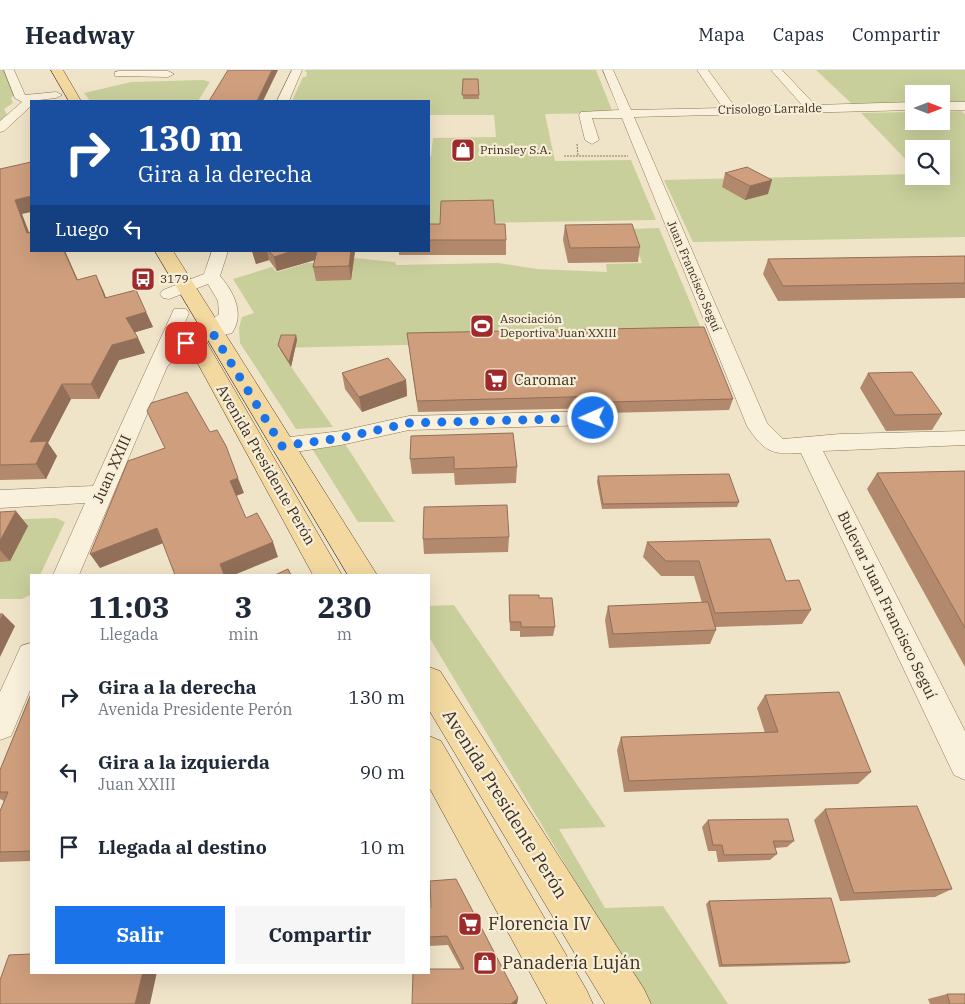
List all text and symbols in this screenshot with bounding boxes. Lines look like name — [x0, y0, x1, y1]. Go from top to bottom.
text: Headway — [25, 19, 135, 51]
text: Mapa — [698, 23, 745, 46]
text: Capas — [773, 23, 824, 46]
text: Compartir — [852, 23, 940, 46]
north arrow — [905, 85, 950, 130]
map controls — [905, 85, 950, 185]
street label: Crisologo Larralde — [718, 100, 822, 117]
text: 130 m — [138, 115, 243, 161]
icon: right — [55, 120, 120, 185]
shop icon: Prinsley S.A. — [450, 137, 476, 163]
button: search — [905, 140, 950, 185]
place label: Prinsley S.A. — [480, 142, 551, 157]
text: Gira a la derecha — [138, 159, 312, 188]
icon: left — [119, 215, 147, 243]
text: Luego — [55, 217, 109, 241]
street label: Juan Francisco Seguí — [664, 218, 725, 334]
bus stop icon: 3179 — [130, 266, 156, 292]
place label: 3179 — [160, 271, 189, 286]
place label: Asociación Deportiva Juan XXIII — [500, 311, 617, 340]
sports icon: Asociación Deportiva Juan XXIII — [469, 313, 495, 339]
pin — [165, 322, 207, 364]
icon: arrive — [172, 329, 200, 357]
supermarket icon: Caromar — [483, 367, 509, 393]
place label: Caromar — [514, 370, 576, 389]
street label: Avenida Presidente Perón — [213, 381, 320, 549]
position arrow — [566, 391, 618, 443]
street label: Juan XXIII — [88, 432, 135, 506]
street label: Bulevar Juan Francisco Seguí — [834, 508, 941, 702]
text: 11:03 — [89, 587, 170, 626]
text: 3 — [235, 587, 253, 626]
text: 230 — [317, 587, 371, 626]
text: Llegada — [100, 624, 159, 644]
text: min — [228, 624, 259, 644]
text: m — [337, 624, 352, 644]
text: Gira a la derecha — [98, 675, 257, 699]
icon: right — [55, 683, 83, 711]
text: 130 m — [348, 685, 405, 709]
text: Avenida Presidente Perón — [98, 699, 292, 719]
street label: Avenida Presidente Perón — [438, 705, 573, 903]
text: Gira a la izquierda — [98, 750, 270, 774]
icon: left — [55, 758, 83, 786]
text: 90 m — [360, 760, 405, 784]
text: Juan XXIII — [98, 774, 176, 794]
icon: arrive — [55, 833, 83, 861]
text: Llegada al destino — [98, 835, 267, 859]
text: 10 m — [360, 835, 405, 859]
button: Salir — [55, 906, 225, 964]
button: Compartir — [235, 906, 405, 964]
supermarket icon: Florencia IV — [457, 911, 483, 937]
place label: Florencia IV — [488, 912, 591, 935]
shop icon: Panadería Luján — [472, 950, 498, 976]
place label: Panadería Luján — [502, 951, 641, 974]

